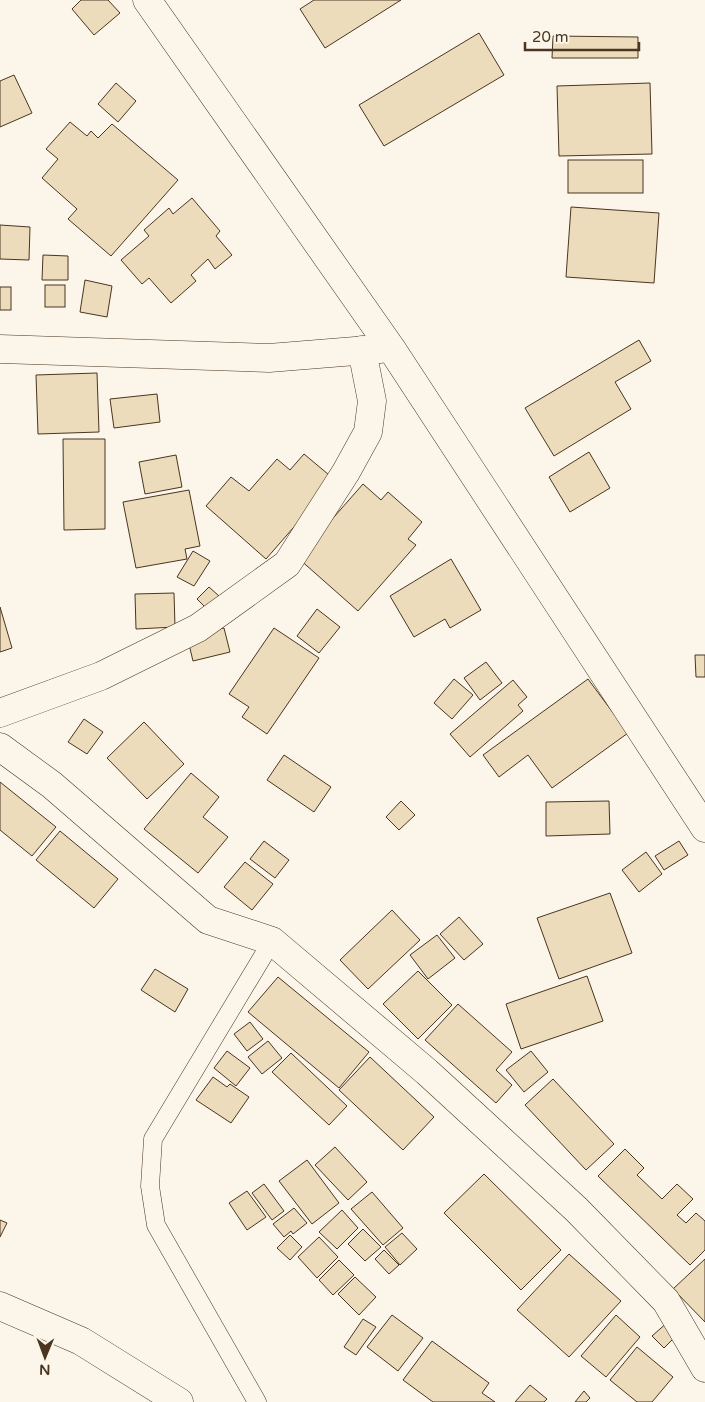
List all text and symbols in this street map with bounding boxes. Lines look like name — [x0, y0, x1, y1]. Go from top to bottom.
scale bar — [525, 20, 639, 52]
text: 20 m — [532, 28, 569, 46]
north arrow — [20, 1332, 70, 1382]
text: N — [39, 1361, 51, 1378]

